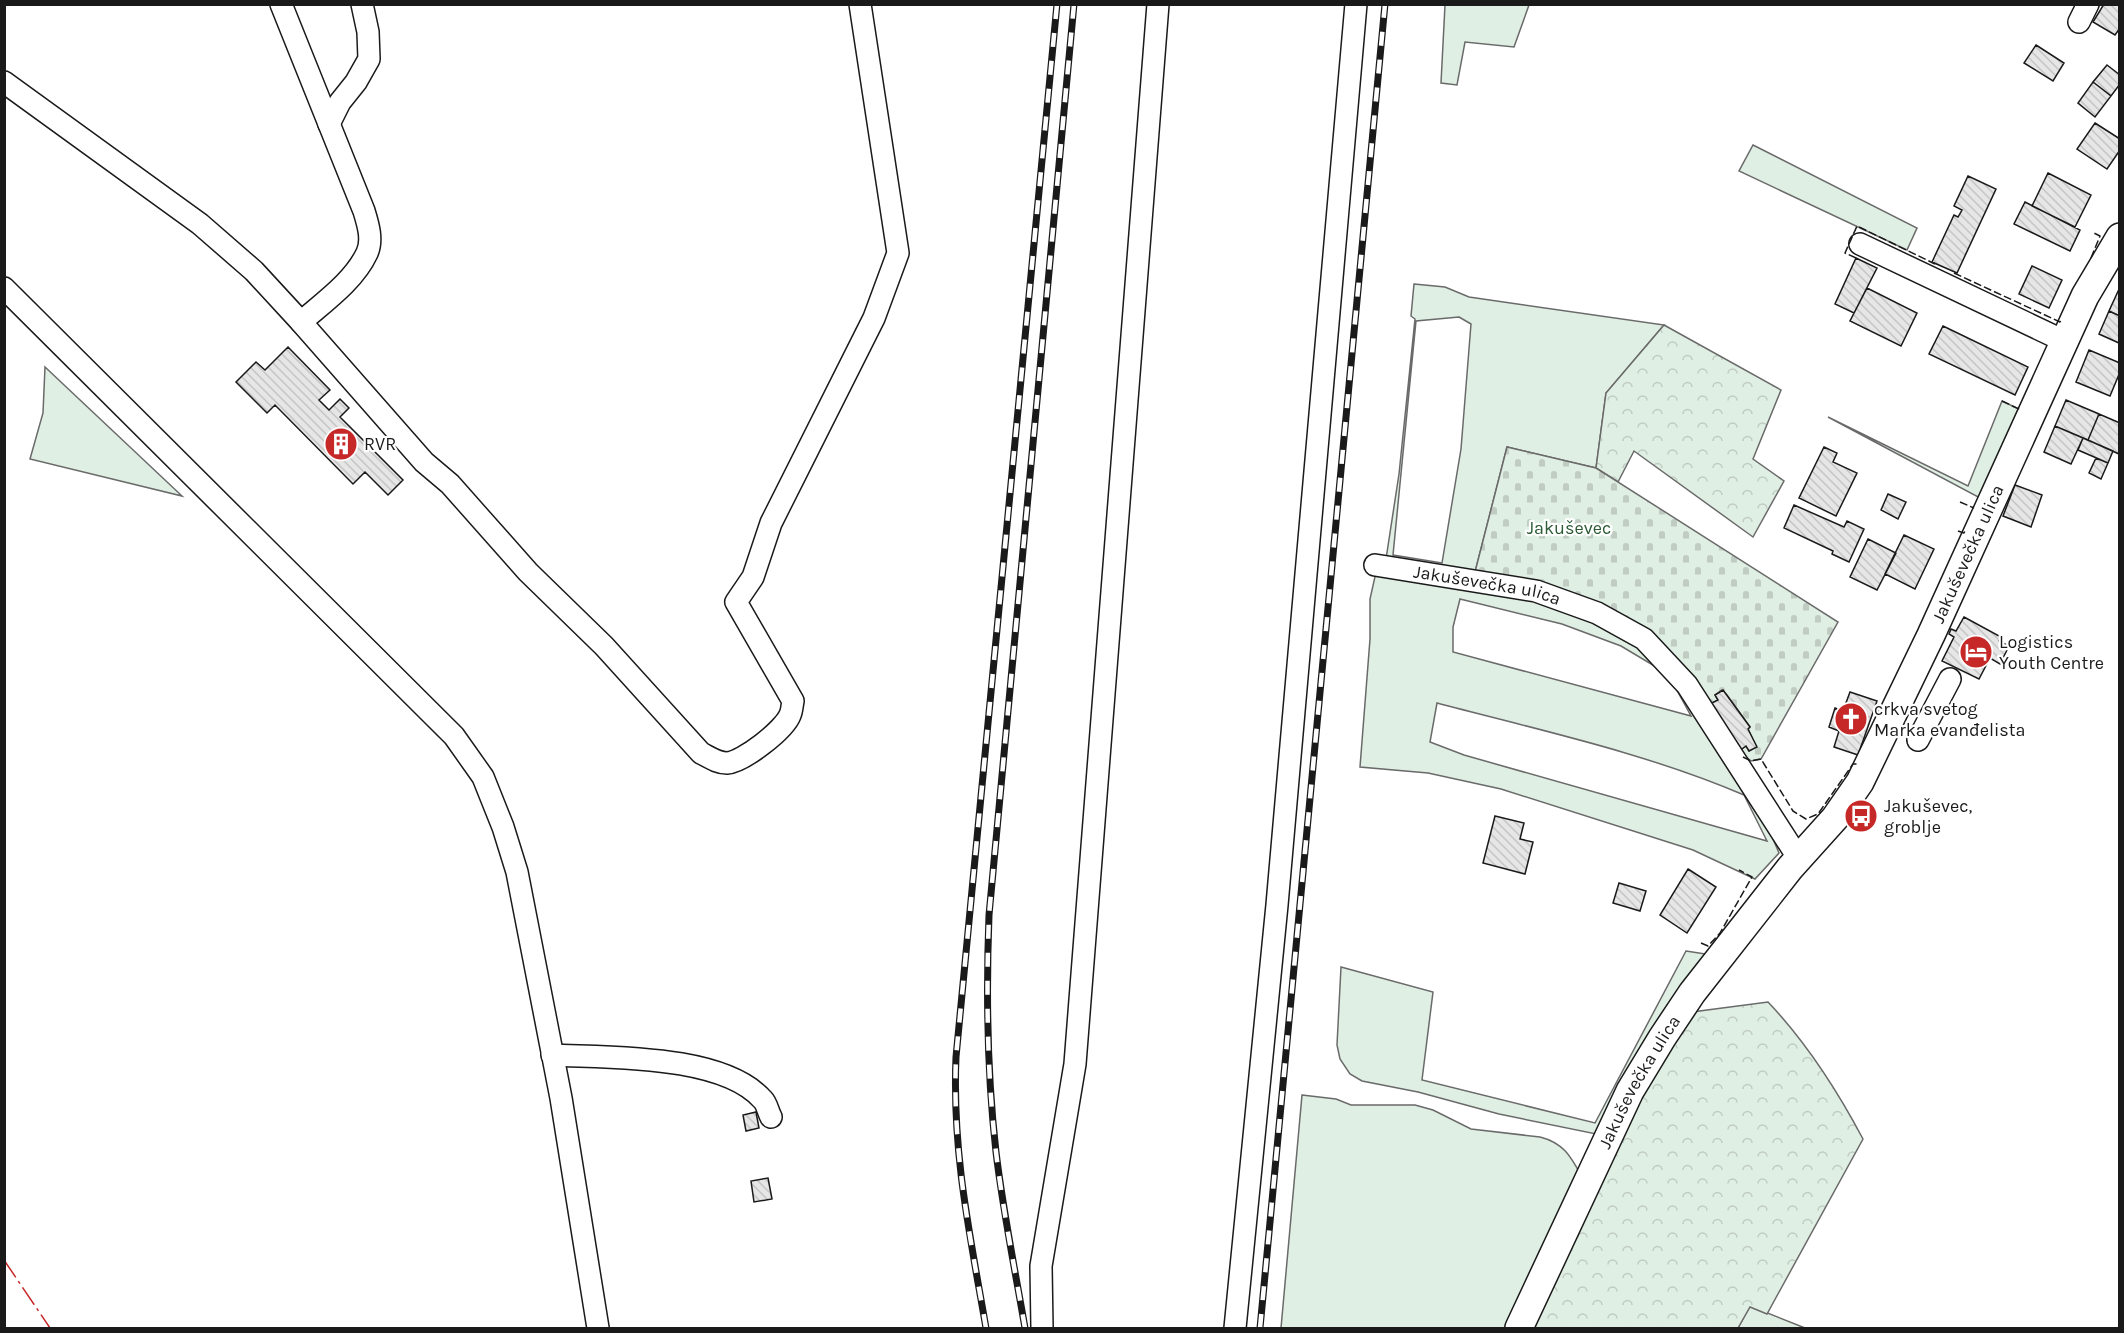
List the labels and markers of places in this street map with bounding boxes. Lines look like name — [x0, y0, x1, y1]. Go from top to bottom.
building icon: RVR — [323, 426, 359, 462]
place label: RVR — [364, 433, 396, 455]
place label: Logistics Youth Centre — [1999, 631, 2104, 674]
hotel icon: Logistics Youth Centre — [1958, 634, 1994, 670]
place label: crkva svetog Marka evanđelista — [1874, 698, 2026, 741]
church icon: crkva svetog Marka evanđelista — [1833, 701, 1869, 737]
place label: Jakuševec, groblje — [1884, 795, 1972, 838]
bus stop icon: Jakuševec, groblje — [1843, 798, 1879, 834]

